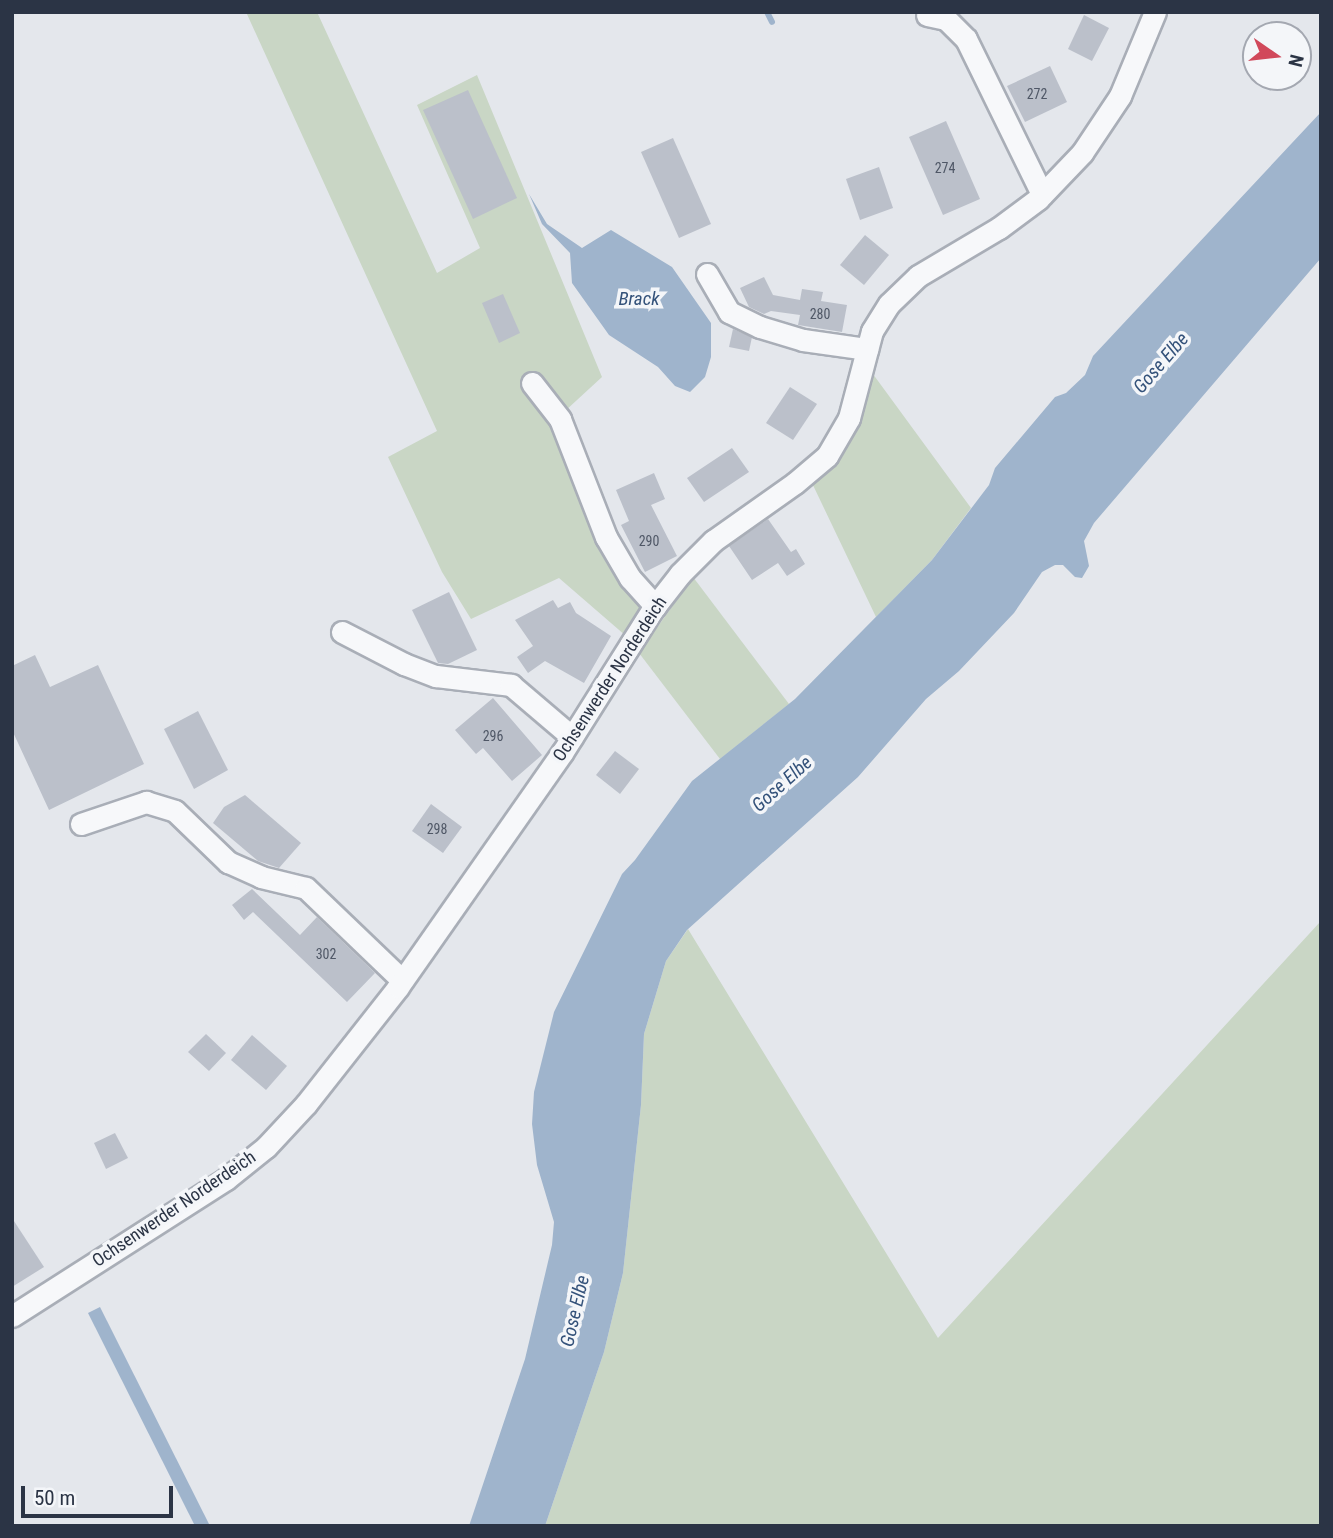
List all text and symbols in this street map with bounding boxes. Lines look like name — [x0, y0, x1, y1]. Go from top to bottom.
north arrow — [1242, 21, 1312, 91]
text: N — [1283, 52, 1308, 69]
house number: 272 — [1027, 86, 1047, 102]
house number: 274 — [935, 160, 955, 176]
water label: Brack — [619, 288, 659, 310]
house number: 280 — [810, 306, 830, 322]
water label: Gose Elbe — [1129, 328, 1193, 398]
house number: 290 — [639, 533, 659, 549]
street label: Ochsenwerder Norderdeich — [549, 592, 671, 766]
house number: 296 — [483, 728, 503, 744]
water label: Gose Elbe — [747, 751, 817, 817]
house number: 298 — [427, 821, 447, 837]
house number: 302 — [316, 946, 336, 962]
street label: Ochsenwerder Norderdeich — [88, 1146, 260, 1272]
water label: Gose Elbe — [556, 1273, 594, 1349]
scale bar — [24, 1472, 177, 1516]
text: 50 m — [34, 1486, 75, 1510]

